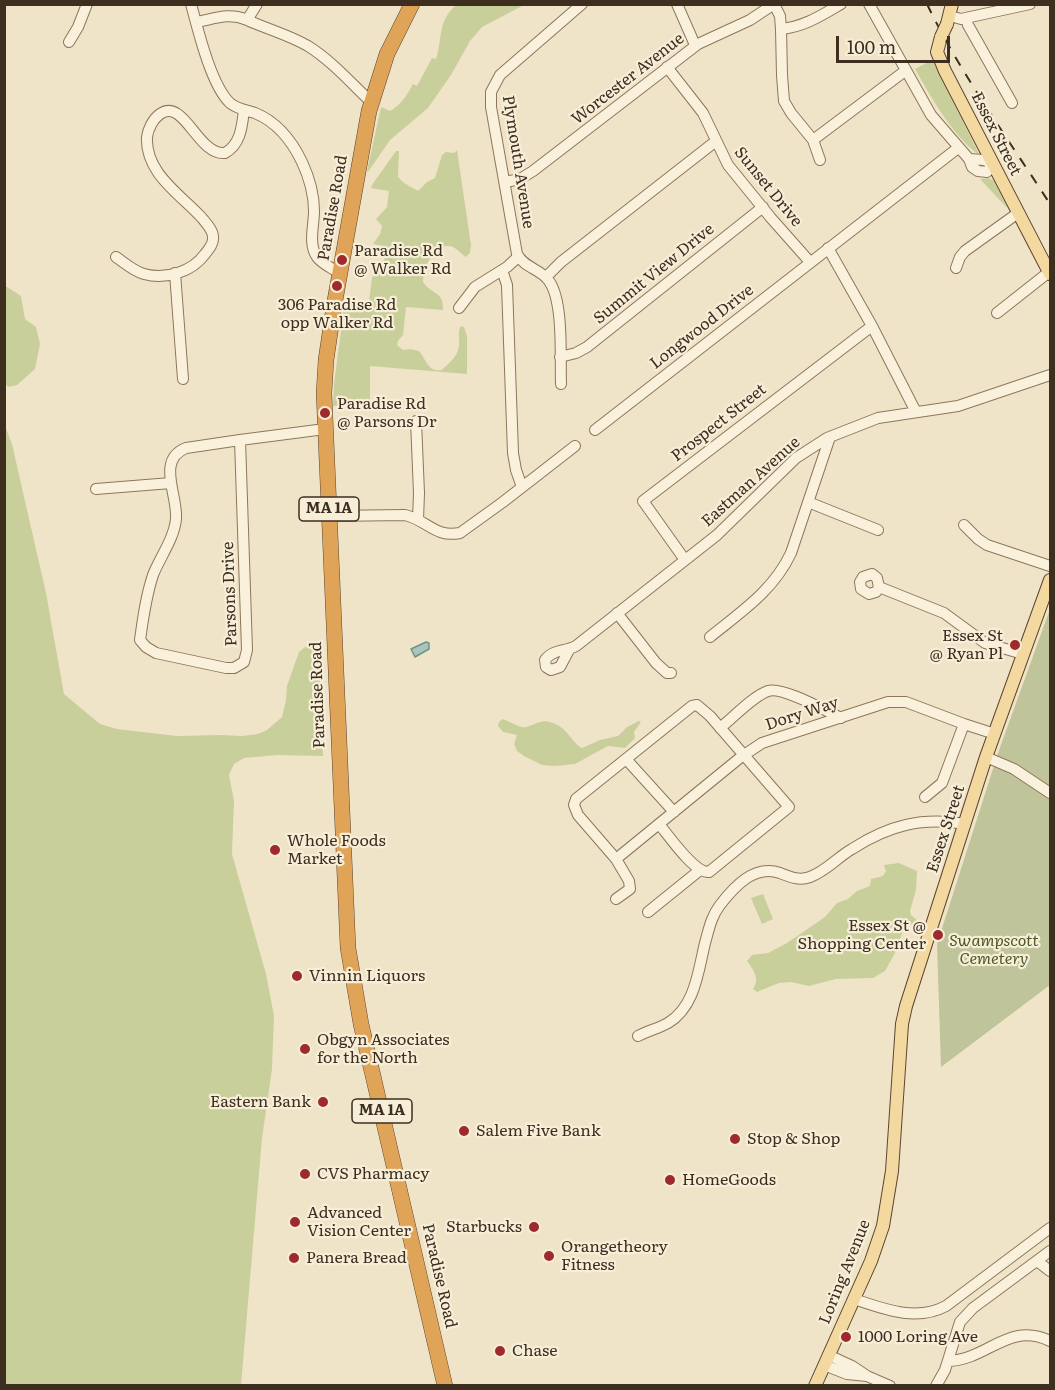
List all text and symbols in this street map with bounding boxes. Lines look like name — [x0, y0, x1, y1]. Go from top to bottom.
scale bar — [839, 24, 953, 62]
street label: Worcester Avenue — [568, 29, 688, 129]
text: 100 m — [847, 33, 896, 60]
street label: Essex Street — [967, 89, 1025, 179]
street label: Plymouth Avenue — [498, 94, 538, 230]
street label: Sunset Drive — [730, 143, 806, 231]
street label: Paradise Road — [314, 154, 352, 262]
street label: Summit View Drive — [590, 220, 718, 328]
place label: Paradise Rd @ Walker Rd — [354, 241, 451, 279]
marker: Paradise Rd @ Walker Rd — [335, 253, 349, 267]
marker: 306 Paradise Rd opp Walker Rd — [330, 279, 344, 293]
street label: Longwood Drive — [646, 281, 758, 373]
place label: 306 Paradise Rd opp Walker Rd — [278, 295, 396, 333]
street label: Prospect Street — [668, 380, 770, 466]
place label: Paradise Rd @ Parsons Dr — [337, 394, 437, 432]
marker: Paradise Rd @ Parsons Dr — [318, 406, 332, 420]
street label: Eastman Avenue — [698, 433, 804, 531]
road number: MA 1A — [299, 497, 359, 521]
street label: Parsons Drive — [219, 541, 241, 647]
place label: Essex St @ Ryan Pl — [930, 626, 1003, 664]
marker: Essex St @ Ryan Pl — [1008, 638, 1022, 652]
street label: Paradise Road — [307, 641, 329, 749]
street label: Dory Way — [763, 693, 841, 735]
street label: Essex Street — [923, 783, 969, 875]
place label: Whole Foods Market — [287, 831, 386, 869]
marker: Whole Foods Market — [268, 843, 282, 857]
place label: Essex St @ Shopping Center — [798, 916, 926, 954]
marker: Essex St @ Shopping Center — [931, 928, 945, 942]
park label: Swampscott Cemetery — [949, 931, 1039, 969]
place label: Vinnin Liquors — [309, 966, 425, 986]
marker: Vinnin Liquors — [290, 969, 304, 983]
place label: Obgyn Associates for the North — [317, 1030, 450, 1068]
marker: Obgyn Associates for the North — [298, 1042, 312, 1056]
place label: Eastern Bank — [210, 1092, 311, 1112]
marker: Eastern Bank — [316, 1095, 330, 1109]
road number: MA 1A — [352, 1099, 412, 1123]
place label: Salem Five Bank — [476, 1121, 601, 1141]
marker: Salem Five Bank — [457, 1124, 471, 1138]
place label: Stop & Shop — [747, 1129, 840, 1149]
marker: Stop & Shop — [728, 1132, 742, 1146]
place label: CVS Pharmacy — [317, 1164, 429, 1184]
marker: CVS Pharmacy — [298, 1167, 312, 1181]
place label: HomeGoods — [682, 1170, 776, 1190]
marker: HomeGoods — [663, 1173, 677, 1187]
place label: Advanced Vision Center — [307, 1203, 411, 1241]
marker: Advanced Vision Center — [288, 1215, 302, 1229]
place label: Starbucks — [446, 1217, 522, 1237]
street label: Loring Avenue — [815, 1217, 875, 1327]
marker: Starbucks — [527, 1220, 541, 1234]
street label: Paradise Road — [418, 1222, 460, 1330]
place label: Orangetheory Fitness — [561, 1237, 668, 1275]
place label: Panera Bread — [306, 1248, 407, 1268]
marker: Orangetheory Fitness — [542, 1249, 556, 1263]
marker: Panera Bread — [287, 1251, 301, 1265]
place label: 1000 Loring Ave — [858, 1327, 978, 1347]
marker: 1000 Loring Ave — [839, 1330, 853, 1344]
place label: Chase — [512, 1341, 558, 1361]
marker: Chase — [493, 1344, 507, 1358]

